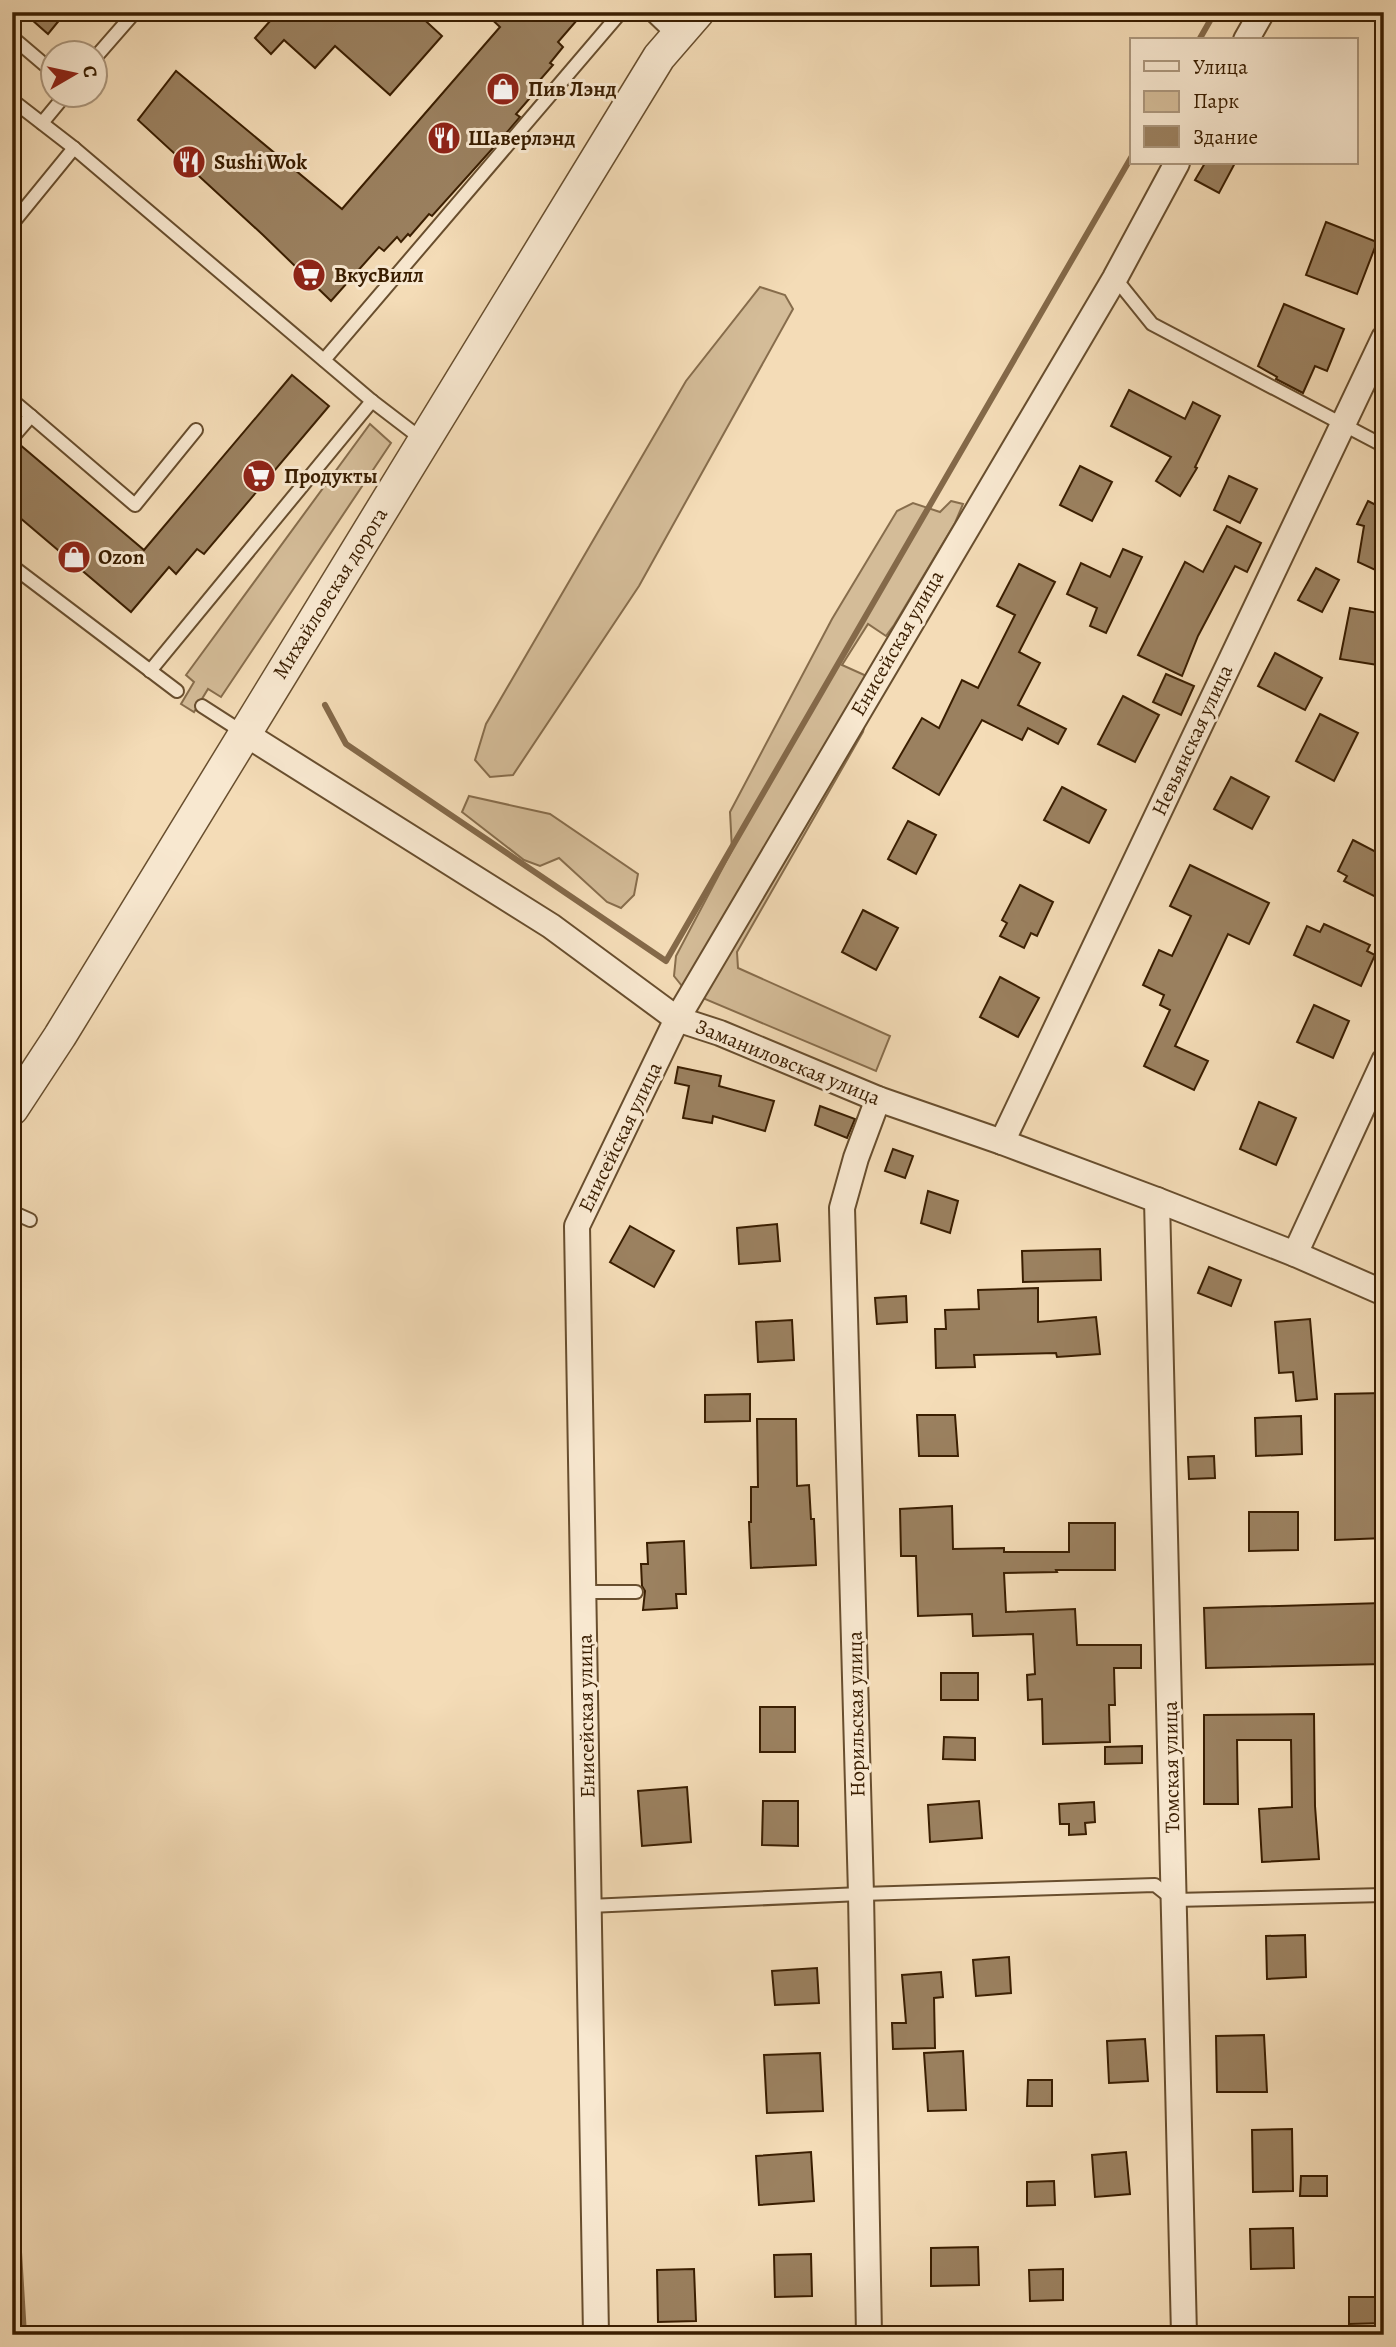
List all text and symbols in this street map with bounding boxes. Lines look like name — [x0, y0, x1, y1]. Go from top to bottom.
north arrow — [38, 38, 108, 108]
legend — [1130, 38, 1358, 164]
text: Улица — [1193, 53, 1248, 81]
text: С — [76, 64, 104, 79]
shop icon: Пив Лэнд — [484, 70, 522, 108]
place label: Пив Лэнд — [528, 75, 617, 103]
text: Парк — [1193, 87, 1239, 115]
restaurant icon: Шаверлэнд — [425, 119, 463, 157]
text: Здание — [1193, 123, 1258, 151]
place label: Шаверлэнд — [468, 124, 575, 152]
restaurant icon: Sushi Wok — [170, 143, 208, 181]
place label: Sushi Wok — [214, 148, 307, 176]
supermarket icon: ВкусВилл — [290, 256, 328, 294]
place label: ВкусВилл — [334, 261, 424, 289]
supermarket icon: Продукты — [240, 457, 278, 495]
place label: Продукты — [284, 462, 378, 490]
street label: Михайловская дорога — [266, 502, 394, 684]
shop icon: Ozon — [55, 538, 93, 576]
place label: Ozon — [98, 543, 145, 571]
street label: Енисейская улица — [844, 565, 950, 721]
street label: Невьянская улица — [1145, 660, 1239, 820]
street label: Заманиловская улица — [691, 1012, 885, 1112]
street label: Енисейская улица — [571, 1057, 669, 1217]
street label: Норильская улица — [841, 1630, 871, 1797]
street label: Енисейская улица — [571, 1633, 601, 1798]
street label: Томская улица — [1156, 1700, 1186, 1833]

